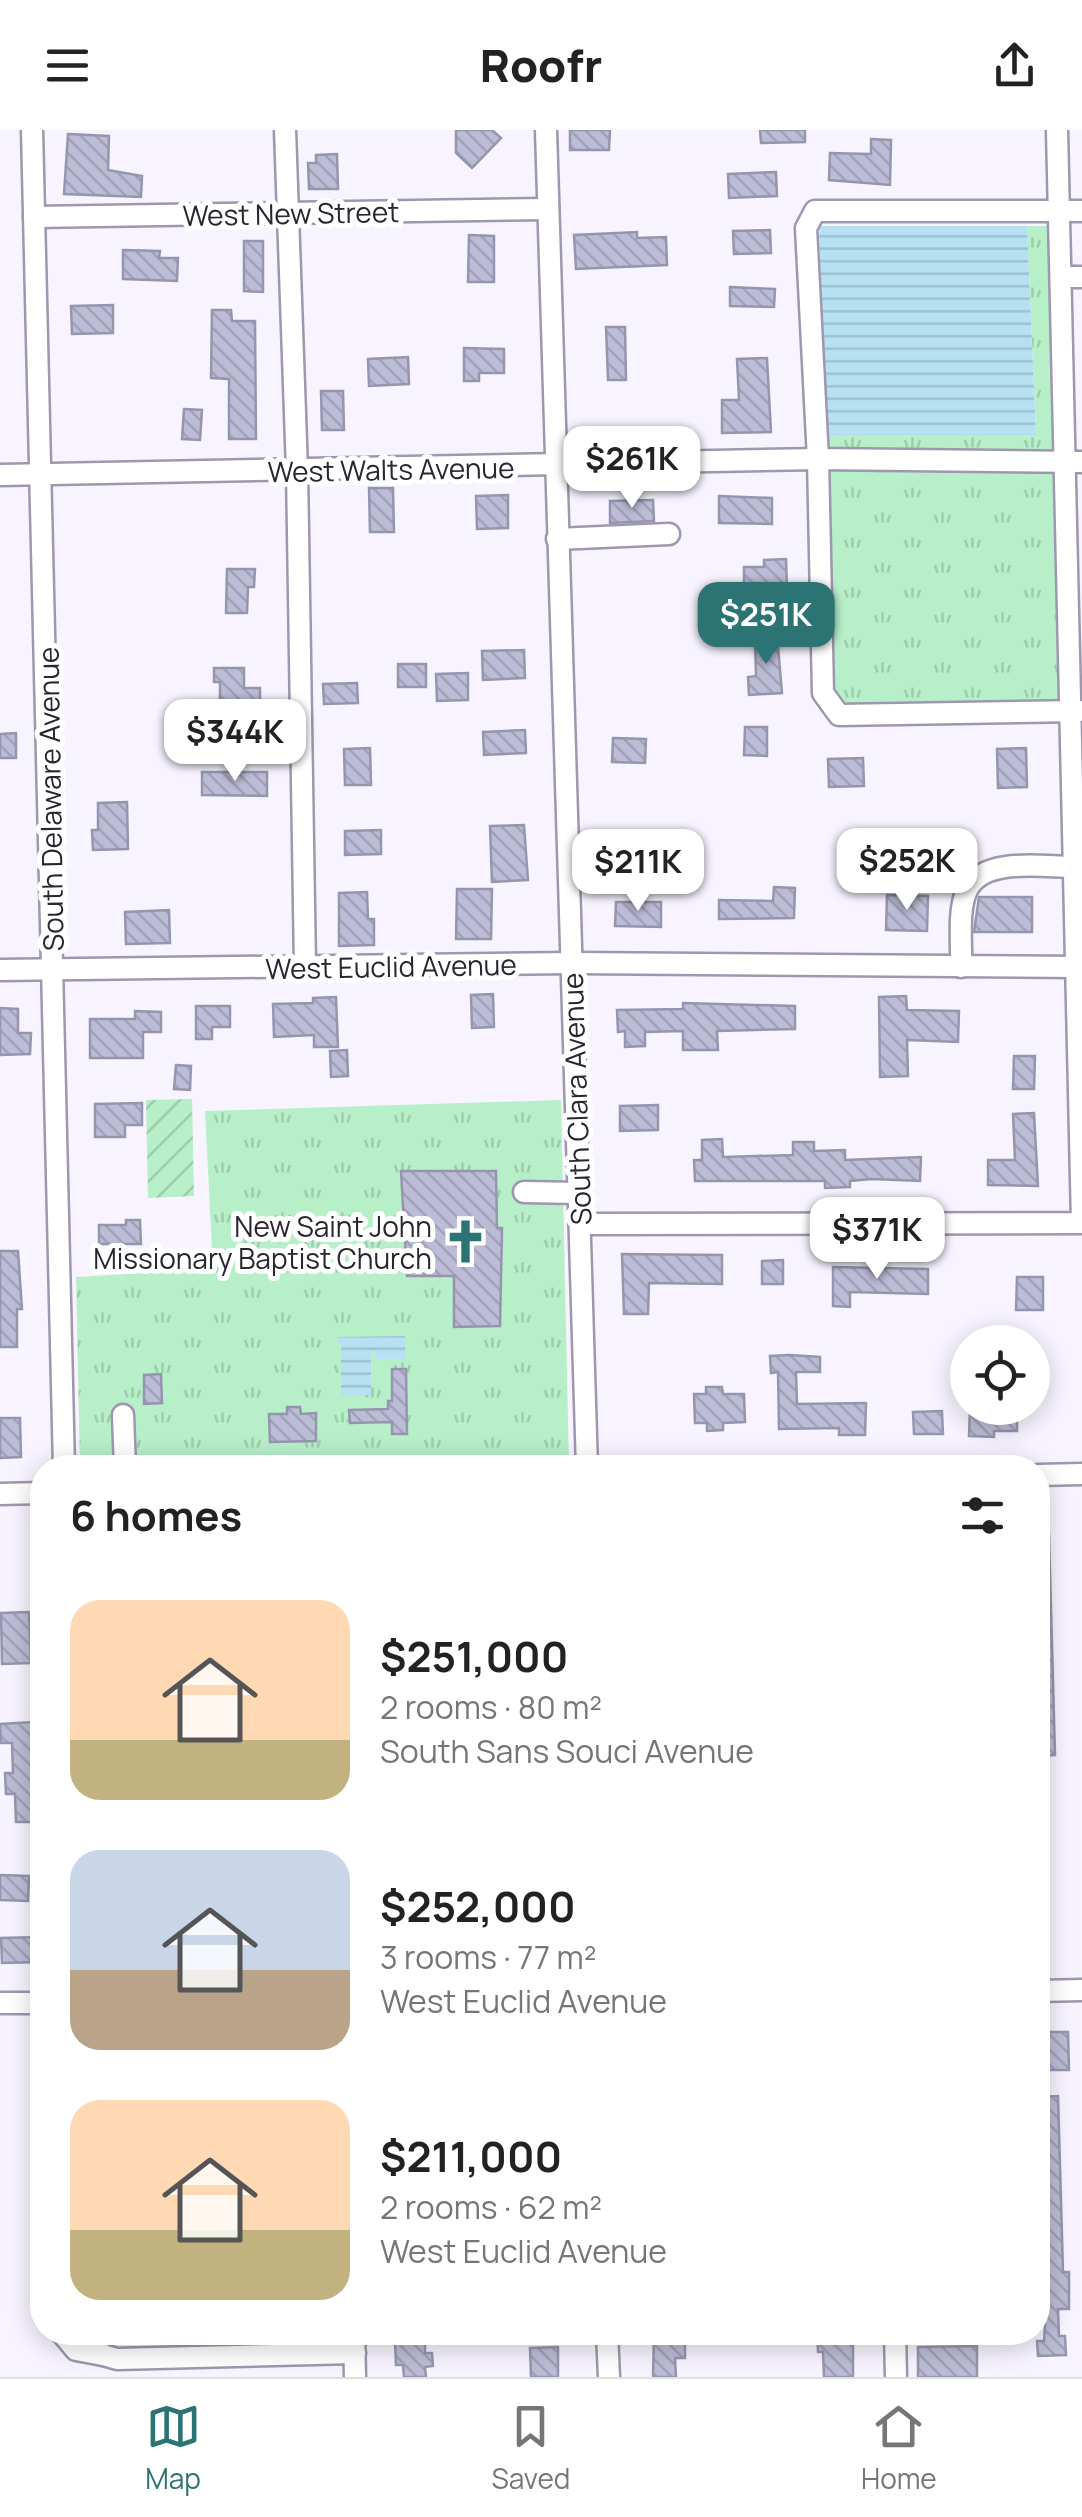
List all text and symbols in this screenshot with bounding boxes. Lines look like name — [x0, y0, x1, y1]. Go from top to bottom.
text: Roofr — [480, 34, 602, 96]
icon: menu — [40, 38, 95, 93]
icon: share — [987, 38, 1042, 93]
street label: West New Street — [182, 192, 400, 234]
pin: $261K — [562, 426, 702, 511]
text: $261K — [585, 436, 679, 480]
street label: West Walts Avenue — [267, 448, 515, 490]
pin: $251K — [696, 582, 836, 667]
text: $251K — [720, 592, 812, 636]
street label: South Delaware Avenue — [28, 646, 72, 952]
pin: $344K — [165, 699, 305, 784]
text: $344K — [186, 709, 284, 753]
pin: $252K — [837, 828, 977, 913]
pin: $211K — [568, 829, 708, 914]
text: $252K — [859, 838, 955, 882]
text: $211K — [594, 839, 682, 883]
street label: West Euclid Avenue — [265, 945, 517, 987]
street label: South Clara Avenue — [553, 972, 599, 1226]
pin: $371K — [807, 1197, 947, 1282]
place label: New Saint John Missionary Baptist Church — [93, 1207, 432, 1277]
text: $371K — [832, 1207, 922, 1251]
church icon: New Saint John Missionary Baptist Church — [441, 1218, 489, 1266]
map controls — [950, 1325, 1050, 1425]
button: locate — [950, 1325, 1050, 1425]
text: 6 homes — [70, 1486, 242, 1544]
icon: filters — [955, 1488, 1010, 1543]
text: $251,000 — [380, 1627, 568, 1685]
icon: home — [150, 1640, 270, 1760]
text: 2 rooms · 80 m² — [380, 1685, 602, 1729]
text: South Sans Souci Avenue — [380, 1729, 754, 1773]
text: $252,000 — [380, 1877, 576, 1935]
icon: home — [150, 1890, 270, 2010]
text: 3 rooms · 77 m² — [380, 1935, 596, 1979]
text: West Euclid Avenue — [380, 1979, 667, 2023]
text: $211,000 — [380, 2127, 562, 2185]
icon: home — [150, 2140, 270, 2260]
text: 2 rooms · 62 m² — [380, 2185, 602, 2229]
text: West Euclid Avenue — [380, 2229, 667, 2273]
tab: Map — [145, 2399, 201, 2497]
tab: Saved — [492, 2399, 570, 2497]
tab: Home — [861, 2399, 937, 2497]

